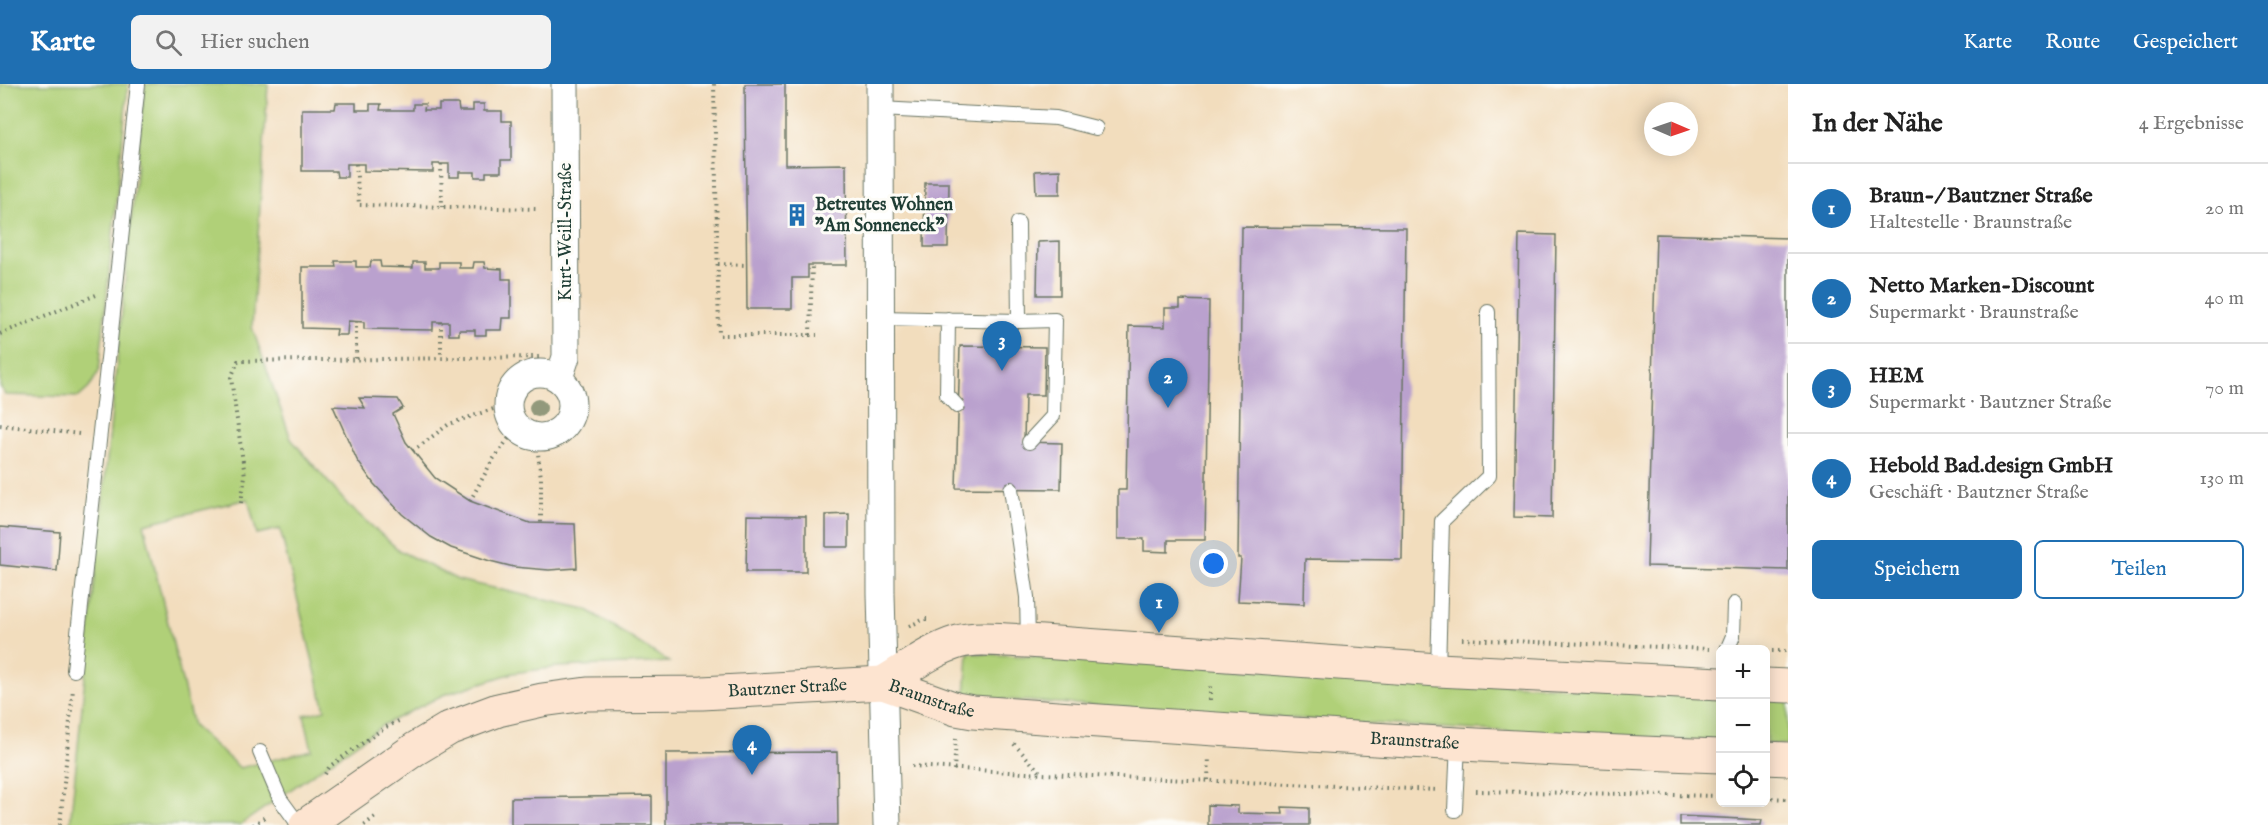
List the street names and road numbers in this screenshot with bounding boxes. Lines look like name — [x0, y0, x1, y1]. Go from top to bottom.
street label: Kurt-Weill-Straße — [555, 163, 578, 301]
street label: Bautzner Straße — [727, 674, 848, 703]
street label: Braunstraße — [885, 674, 976, 724]
street label: Braunstraße — [1369, 727, 1460, 755]

